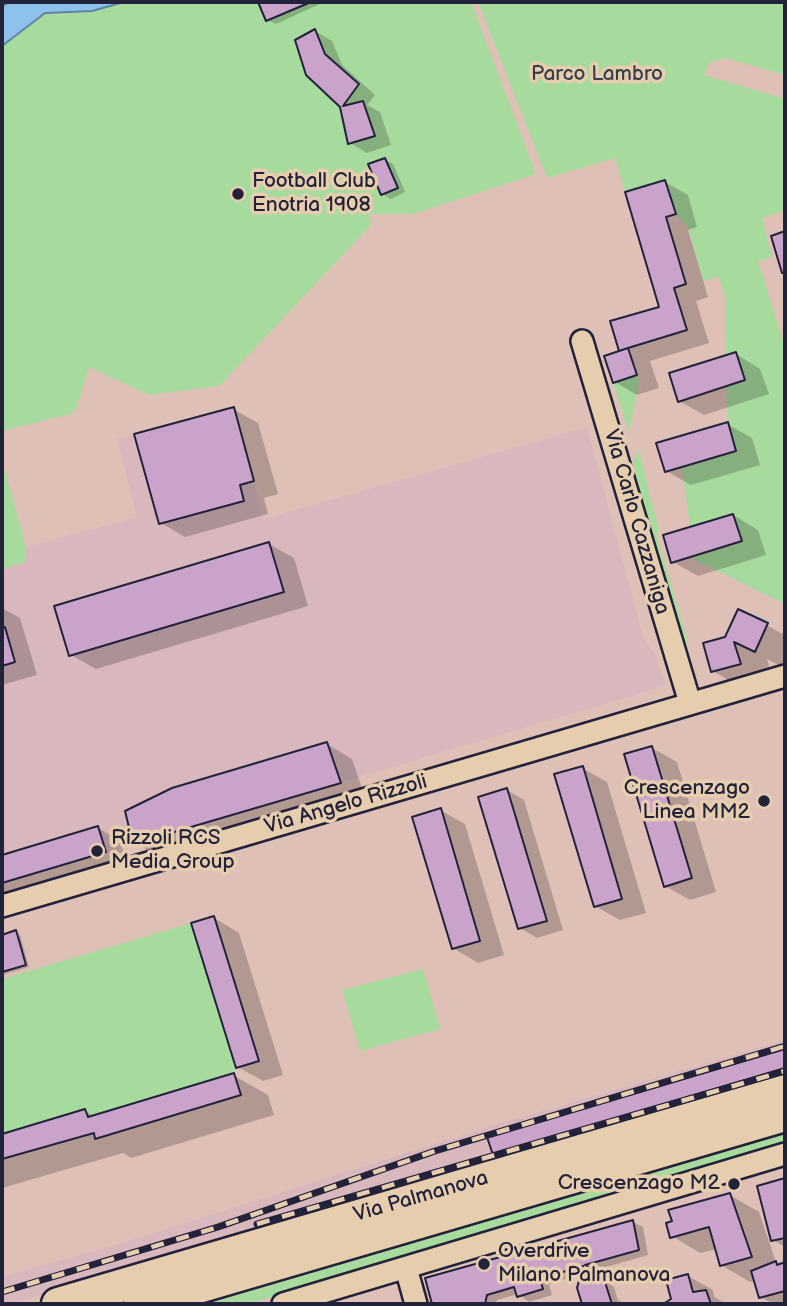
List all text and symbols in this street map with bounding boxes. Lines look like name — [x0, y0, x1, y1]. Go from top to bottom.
park label: Parco Lambro — [531, 62, 663, 88]
place label: Football Club Enotria 1908 — [252, 169, 376, 219]
marker: Football Club Enotria 1908 — [230, 186, 246, 202]
street label: Via Carlo Cazzaniga — [598, 427, 674, 617]
street label: Via Angelo Rizzoli — [262, 770, 430, 840]
place label: Crescenzago Linea MM2 — [624, 776, 750, 826]
marker: Crescenzago Linea MM2 — [756, 793, 772, 809]
place label: Rizzoli RCS Media Group — [111, 826, 235, 876]
marker: Rizzoli RCS Media Group — [89, 843, 105, 859]
street label: Via Palmanova — [351, 1166, 491, 1228]
place label: Crescenzago M2 — [558, 1171, 720, 1197]
marker: Crescenzago M2 — [726, 1176, 742, 1192]
place label: Overdrive Milano Palmanova — [498, 1239, 670, 1289]
marker: Overdrive Milano Palmanova — [476, 1256, 492, 1272]

